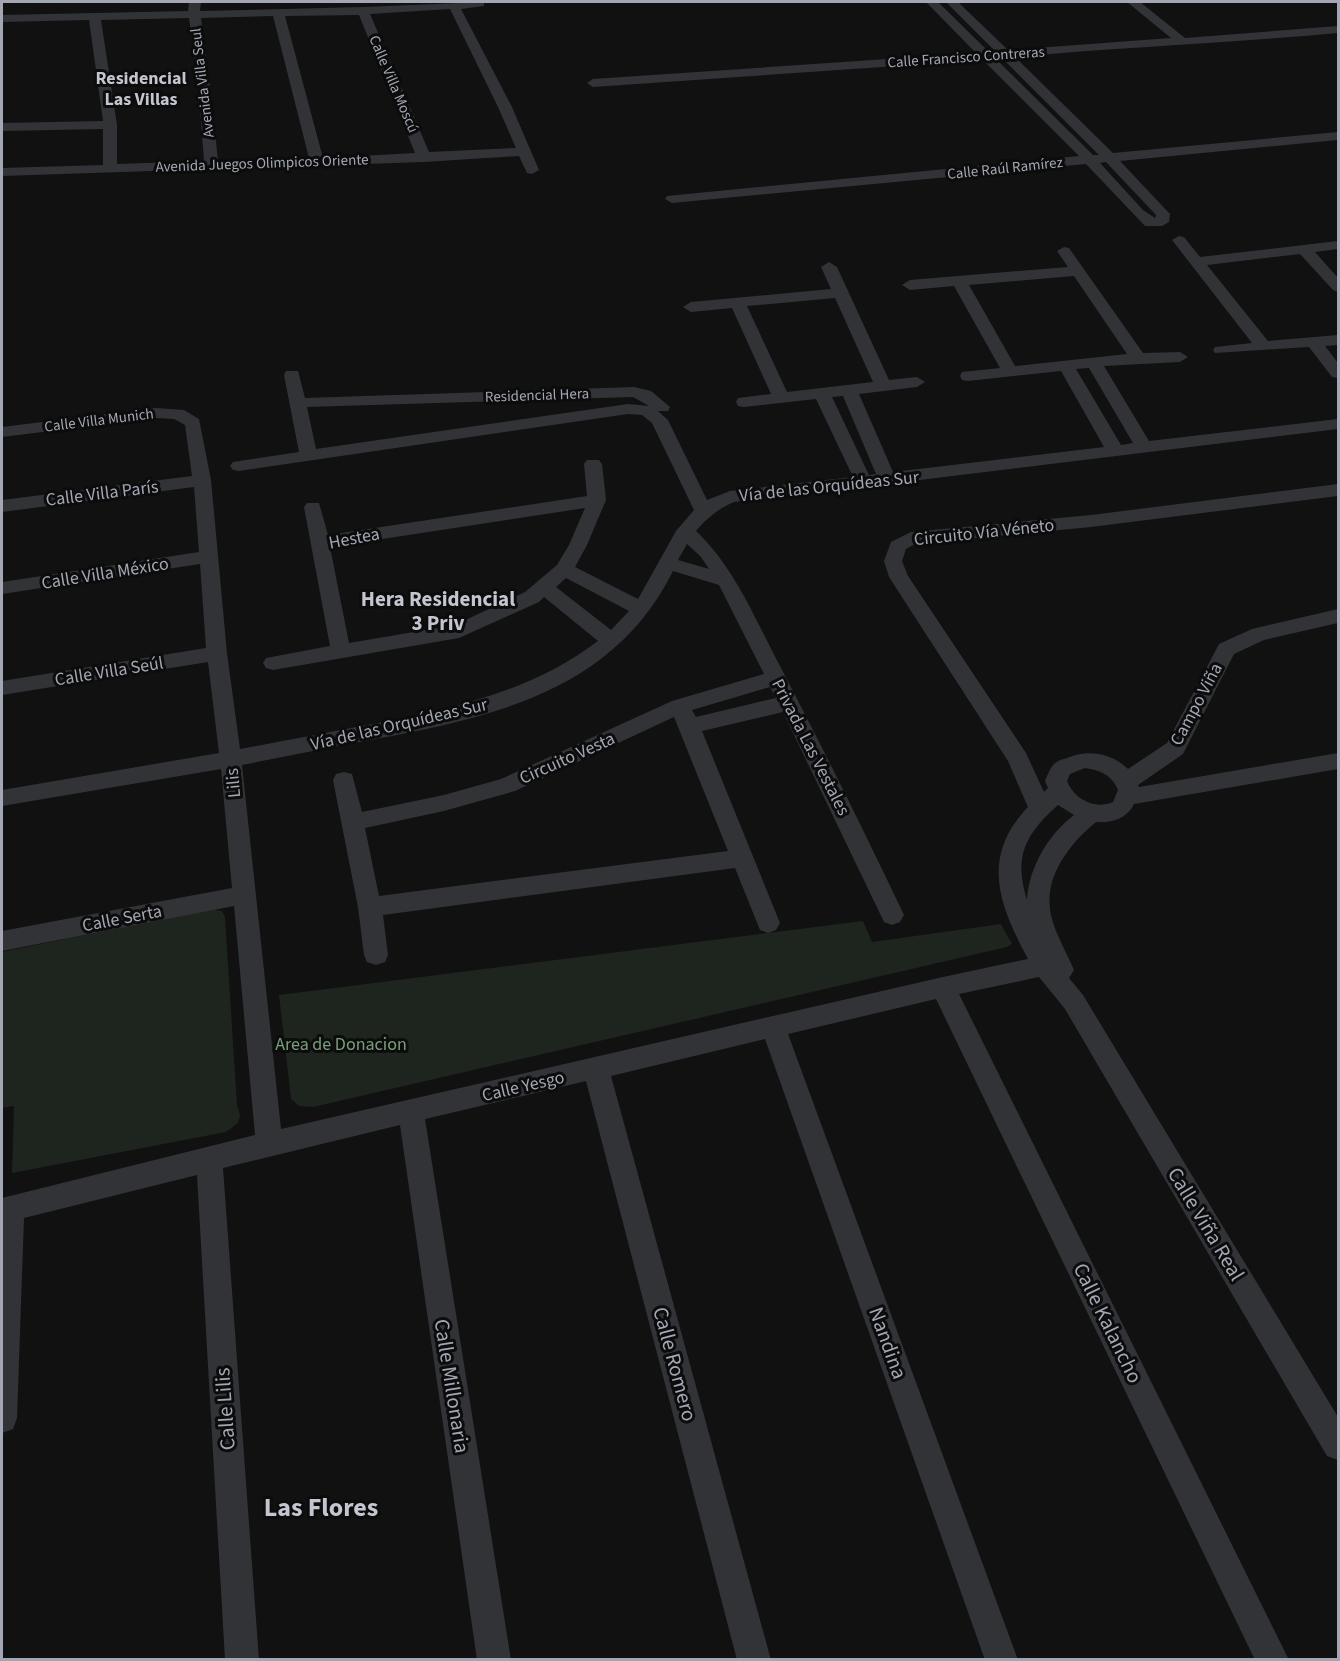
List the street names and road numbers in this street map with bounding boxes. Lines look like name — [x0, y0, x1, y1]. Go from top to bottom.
street label: Avenida Villa Seul — [185, 27, 220, 139]
street label: Calle Villa Moscú — [364, 32, 424, 136]
street label: Calle Francisco Contreras — [887, 42, 1045, 73]
street label: Avenida Juegos Olimpicos Oriente — [155, 149, 369, 178]
street label: Calle Raúl Ramírez — [946, 152, 1064, 185]
street label: Residencial Hera — [485, 383, 590, 408]
street label: Calle Villa Munich — [43, 403, 155, 438]
street label: Vía de las Orquídeas Sur — [738, 465, 921, 508]
street label: Calle Villa París — [44, 474, 160, 513]
street label: Circuito Vía Véneto — [913, 513, 1056, 552]
street label: Hestea — [326, 521, 382, 556]
street label: Calle Villa México — [40, 551, 171, 596]
street label: Calle Villa Seúl — [53, 651, 165, 692]
street label: Campo Viña — [1164, 659, 1229, 750]
street label: Privada Las Vestales — [765, 674, 856, 820]
street label: Vía de las Orquídeas Sur — [308, 692, 491, 757]
street label: Circuito Vesta — [515, 726, 619, 791]
street label: Lilis — [220, 767, 247, 799]
street label: Calle Serta — [80, 899, 164, 938]
street label: Calle Yesgo — [479, 1065, 567, 1108]
street label: Calle Viña Real — [1160, 1161, 1252, 1287]
street label: Calle Kalancho — [1066, 1258, 1150, 1388]
street label: Calle Romero — [645, 1303, 705, 1425]
street label: Nandina — [861, 1303, 915, 1383]
street label: Calle Millonaria — [427, 1317, 477, 1455]
street label: Calle Lilis — [207, 1367, 243, 1451]

